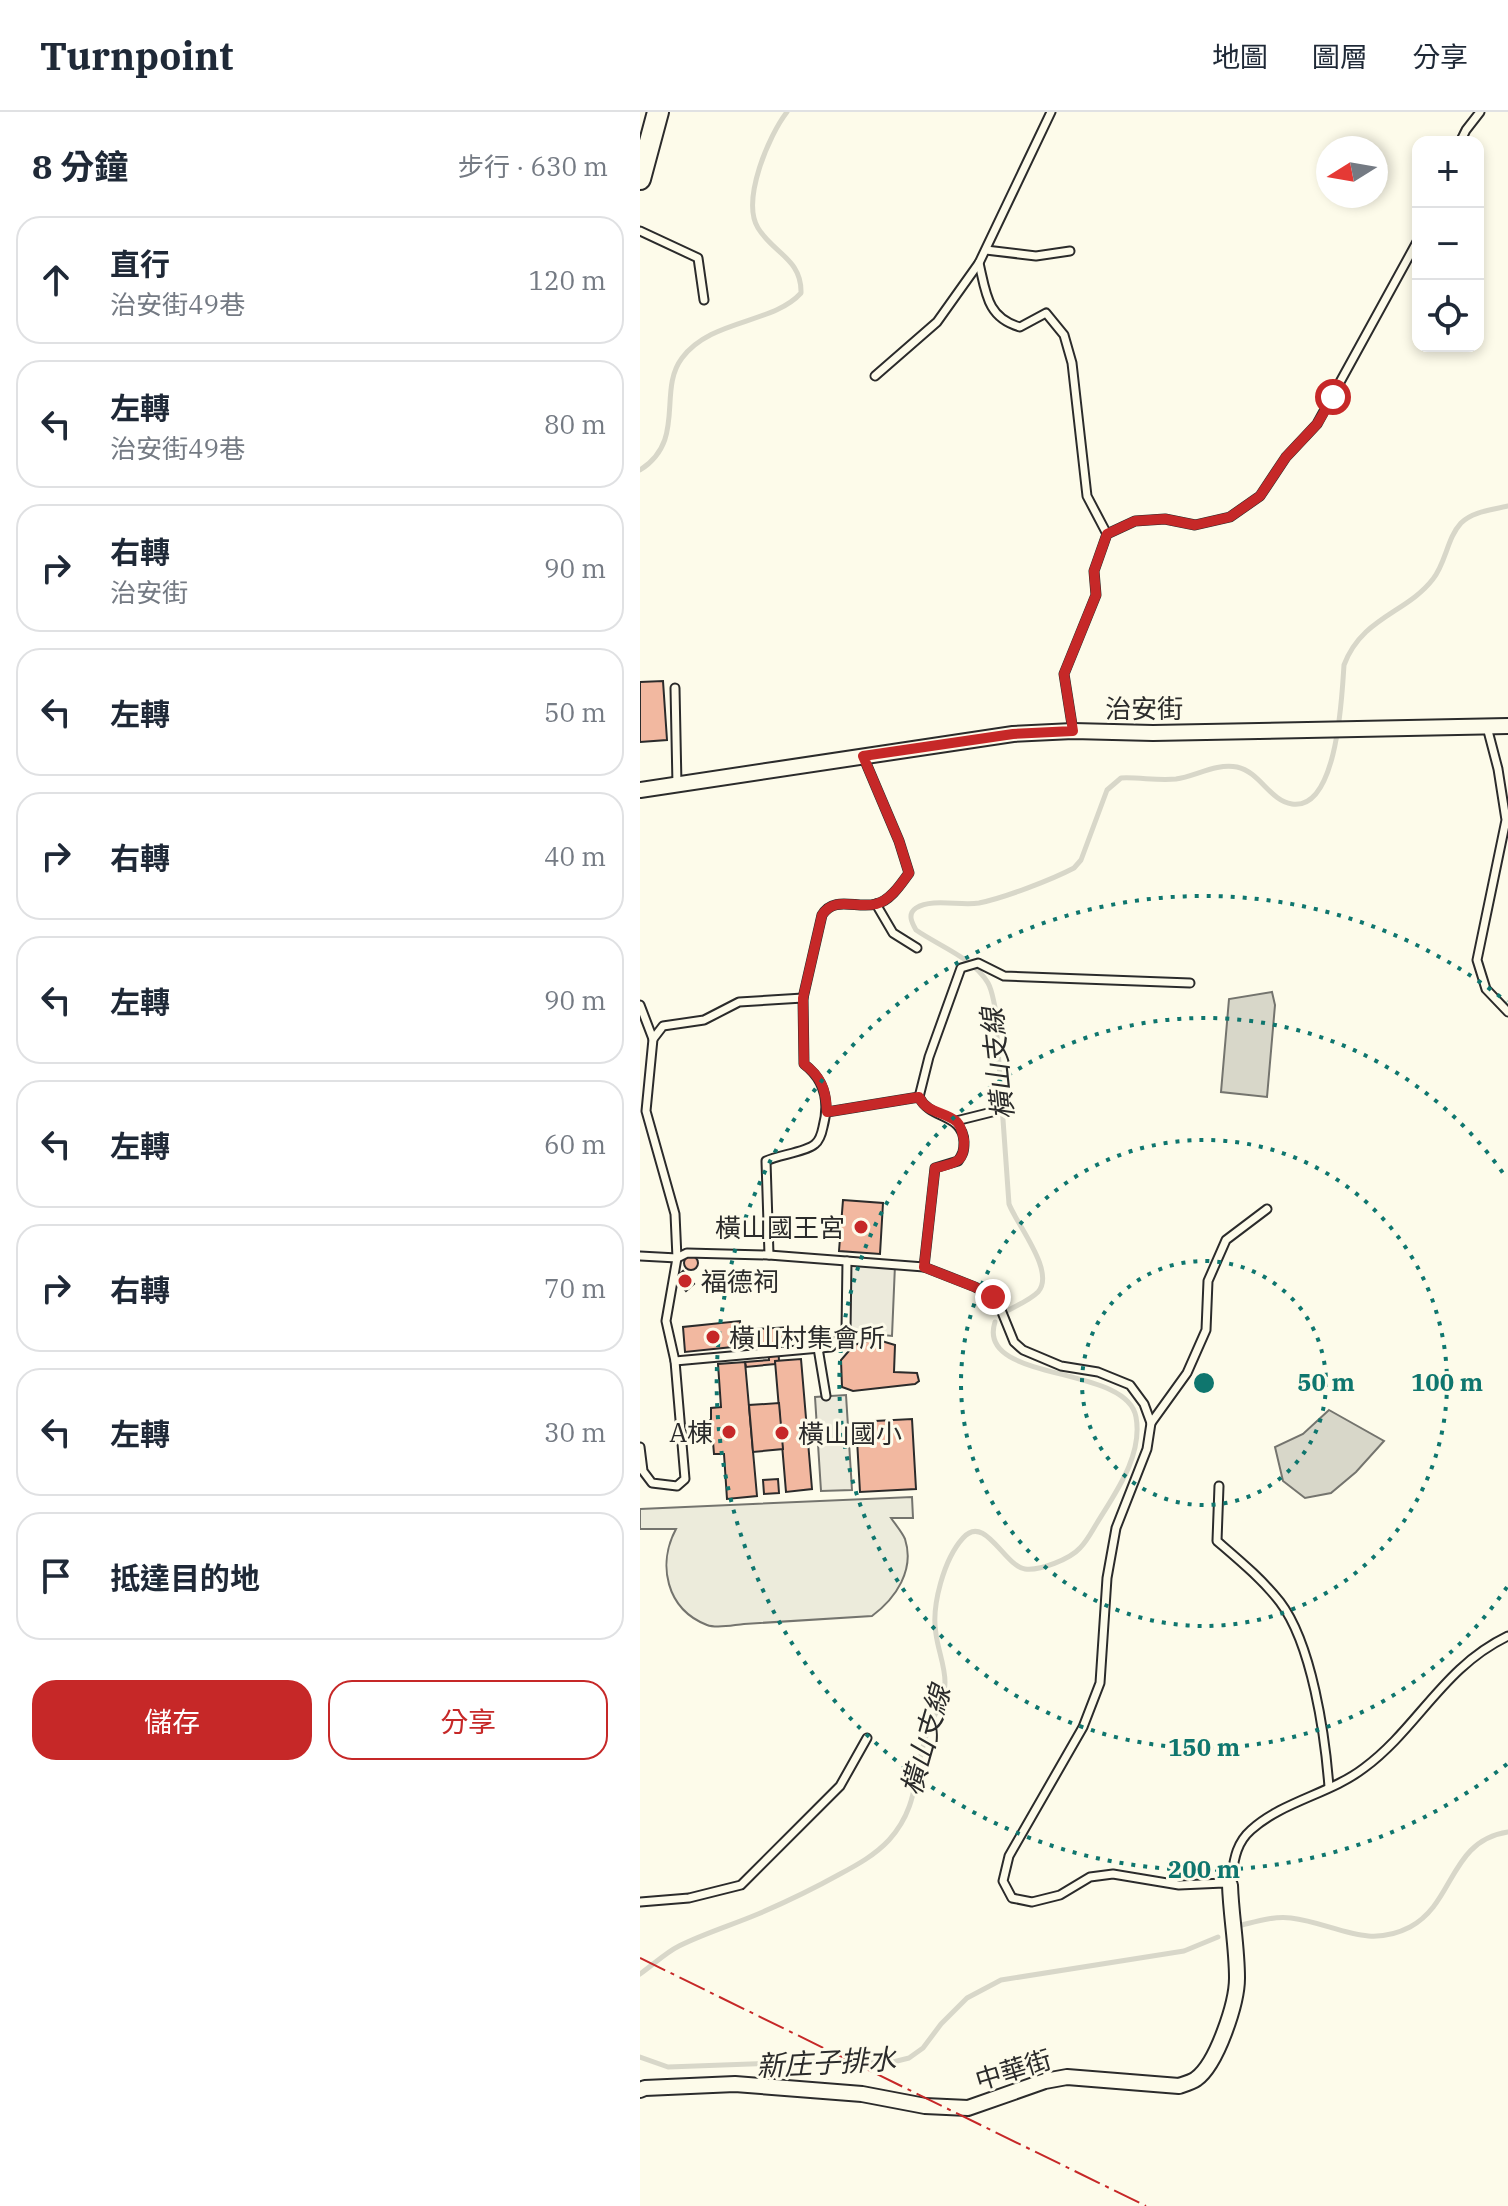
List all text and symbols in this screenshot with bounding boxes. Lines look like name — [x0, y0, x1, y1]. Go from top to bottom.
text: Turnpoint — [40, 31, 234, 80]
text: 地圖 — [1212, 38, 1268, 75]
text: 圖層 — [1312, 38, 1368, 75]
text: 分享 — [1412, 38, 1468, 75]
north arrow — [1316, 136, 1388, 208]
map controls — [1412, 136, 1484, 352]
button: + — [1412, 136, 1484, 208]
text: 8 分鐘 — [32, 144, 128, 188]
text: 步行 · 630 m — [458, 149, 608, 183]
button: − — [1412, 208, 1484, 280]
text: 直行 — [110, 244, 170, 283]
icon: ahead — [34, 258, 78, 302]
text: 120 m — [528, 263, 606, 297]
button: locate — [1412, 280, 1484, 352]
text: 治安街49巷 — [110, 287, 245, 321]
route start — [1315, 379, 1351, 415]
text: 左轉 — [110, 388, 170, 427]
icon: left — [34, 402, 78, 446]
text: 80 m — [544, 407, 606, 441]
text: 治安街49巷 — [110, 431, 245, 465]
text: 右轉 — [110, 532, 170, 571]
icon: right — [34, 546, 78, 590]
text: 90 m — [544, 551, 606, 585]
text: 治安街 — [110, 575, 188, 609]
icon: left — [34, 690, 78, 734]
street label: 治安街 — [1105, 691, 1183, 725]
text: 左轉 — [110, 694, 170, 733]
text: 50 m — [544, 695, 606, 729]
icon: right — [34, 834, 78, 878]
text: 右轉 — [110, 838, 170, 877]
text: 40 m — [544, 839, 606, 873]
icon: left — [34, 978, 78, 1022]
text: 左轉 — [110, 982, 170, 1021]
text: 90 m — [544, 983, 606, 1017]
water label: 橫山支線 — [972, 1003, 1021, 1122]
icon: left — [34, 1122, 78, 1166]
text: 左轉 — [110, 1126, 170, 1165]
text: 60 m — [544, 1127, 606, 1161]
place label: 橫山國王宮 — [715, 1210, 845, 1244]
marker: 橫山國王宮 — [852, 1218, 870, 1236]
place label: 福德祠 — [701, 1264, 779, 1298]
icon: right — [34, 1266, 78, 1310]
text: 右轉 — [110, 1270, 170, 1309]
text: 70 m — [544, 1271, 606, 1305]
marker: 福德祠 — [676, 1272, 694, 1290]
route end — [975, 1279, 1011, 1315]
place label: 橫山村集會所 — [729, 1320, 885, 1354]
marker: 橫山村集會所 — [704, 1328, 722, 1346]
text: 50 m — [1297, 1366, 1355, 1398]
text: 100 m — [1411, 1366, 1483, 1398]
centre of rings — [1190, 1369, 1218, 1397]
icon: left — [34, 1410, 78, 1454]
text: 左轉 — [110, 1414, 170, 1453]
text: 30 m — [544, 1415, 606, 1449]
place label: A棟 — [669, 1415, 713, 1449]
place label: 橫山國小 — [798, 1416, 902, 1450]
marker: A棟 — [720, 1423, 738, 1441]
marker: 橫山國小 — [773, 1424, 791, 1442]
icon: arrive — [34, 1554, 78, 1598]
text: 抵達目的地 — [110, 1558, 260, 1597]
water label: 橫山支線 — [892, 1678, 959, 1799]
button: 儲存 — [32, 1680, 312, 1760]
button: 分享 — [328, 1680, 608, 1760]
text: 150 m — [1168, 1731, 1240, 1763]
text: 200 m — [1168, 1853, 1240, 1885]
water label: 新庄子排水 — [755, 2040, 899, 2084]
street label: 中華街 — [971, 2041, 1055, 2097]

